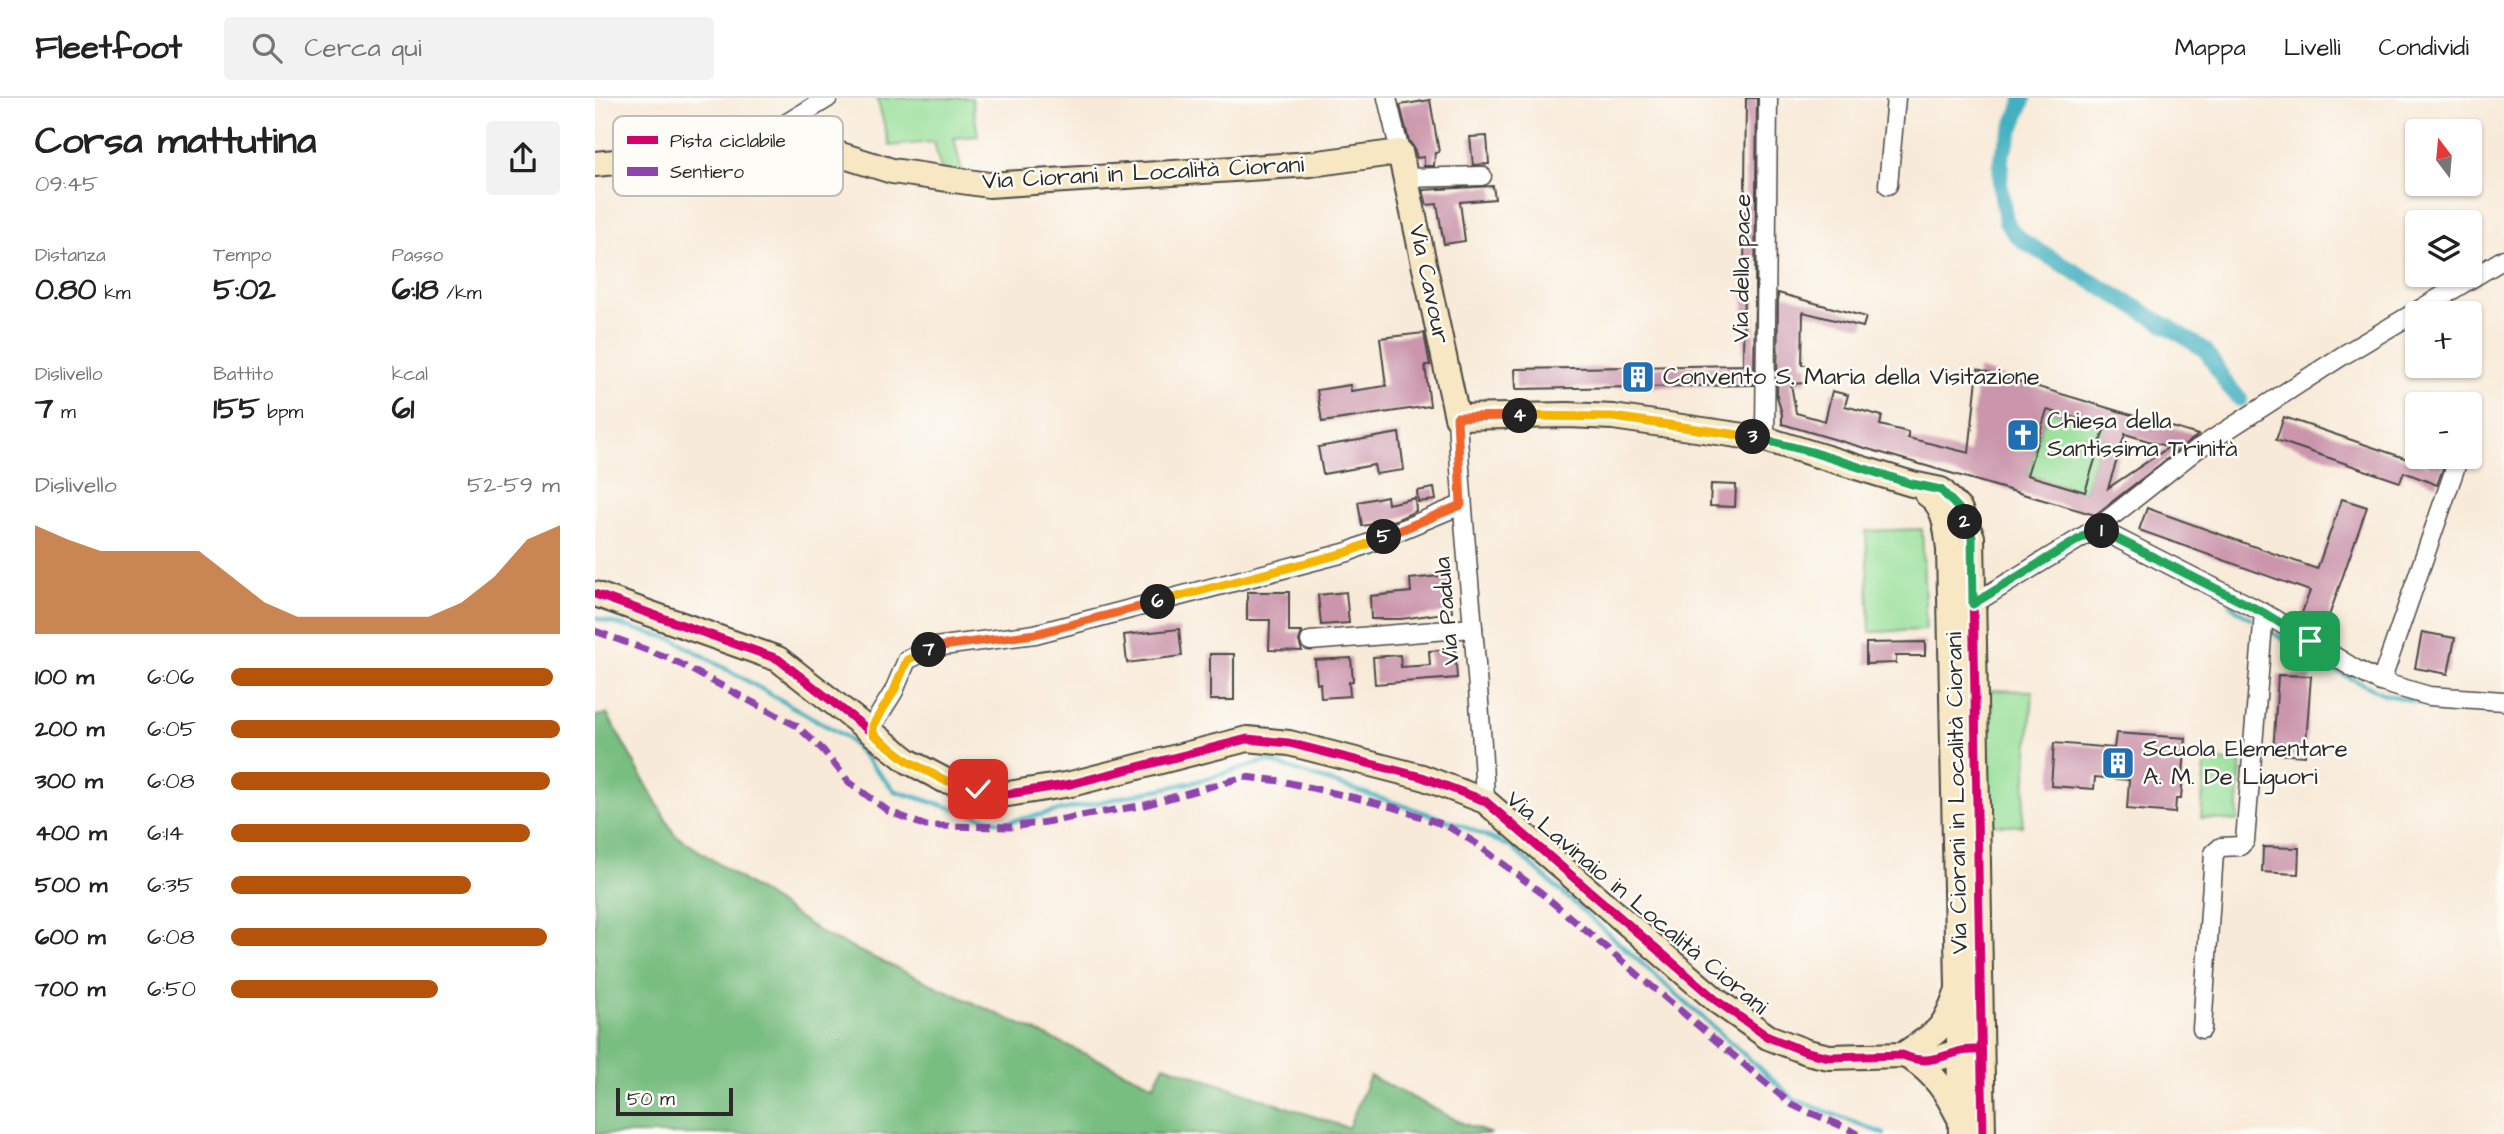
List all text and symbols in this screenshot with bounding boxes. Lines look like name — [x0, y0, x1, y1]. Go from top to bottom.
search box — [224, 17, 714, 80]
text: Fleetfoot — [35, 25, 182, 71]
icon: search — [248, 29, 286, 67]
text: Cerca qui — [304, 30, 422, 66]
text: Mappa — [2175, 31, 2246, 65]
text: Livelli — [2284, 31, 2341, 65]
text: Condividi — [2379, 31, 2469, 65]
text: Corsa mattutina — [35, 116, 316, 168]
legend — [613, 116, 843, 196]
north arrow — [2405, 119, 2481, 196]
map controls — [2405, 119, 2482, 469]
button: share — [486, 121, 560, 195]
text: Pista ciclabile — [670, 128, 786, 155]
street label: Via Ciorani in Località Ciorani — [981, 148, 1305, 198]
text: Sentiero — [670, 159, 744, 186]
text: 09:45 — [35, 168, 98, 200]
street label: Via della pace — [1724, 193, 1760, 343]
button: layers — [2405, 210, 2482, 287]
street label: Via Cavour — [1400, 221, 1458, 347]
text: Distanza — [35, 242, 106, 269]
text: Tempo — [213, 242, 272, 269]
text: Passo — [392, 242, 443, 269]
text: 0.80 — [35, 269, 97, 311]
text: 5:02 — [213, 269, 276, 311]
text: 6:18 — [392, 269, 439, 311]
text: km — [97, 280, 131, 307]
text: /km — [439, 280, 481, 307]
button: + — [2405, 301, 2482, 378]
building icon: Convento S. Maria della Visitazione — [1619, 358, 1657, 396]
place label: Convento S. Maria della Visitazione — [1663, 360, 2040, 394]
text: Dislivello — [35, 361, 102, 388]
text: Battito — [213, 361, 273, 388]
text: kcal — [392, 361, 428, 388]
text: 7 — [35, 388, 53, 430]
text: 155 — [213, 388, 260, 430]
text: 61 — [392, 388, 414, 430]
button: − — [2405, 392, 2482, 469]
pin: 4 — [1503, 398, 1537, 434]
text: m — [53, 399, 76, 426]
text: bpm — [260, 399, 303, 426]
text: 4 — [1513, 402, 1526, 429]
place label: Chiesa della Santissima Trinità — [2047, 404, 2238, 466]
church icon: Chiesa della Santissima Trinità — [2004, 416, 2042, 454]
pin: 3 — [1735, 420, 1771, 454]
text: 3 — [1748, 423, 1757, 450]
text: Dislivello — [35, 469, 117, 501]
text: 52–59 m — [467, 469, 560, 501]
pin: 2 — [1947, 504, 1983, 540]
text: 2 — [1959, 508, 1970, 535]
pin: 1 — [2085, 514, 2119, 548]
text: 1 — [2100, 517, 2103, 544]
pin: 5 — [1367, 520, 1401, 555]
text: 5 — [1377, 523, 1390, 550]
street label: Via Padula — [1425, 555, 1469, 667]
pin: 6 — [1141, 584, 1175, 620]
text: 6 — [1152, 588, 1163, 615]
pin — [2280, 611, 2340, 671]
icon: arrive — [2291, 622, 2329, 660]
street label: Via Ciorani in Località Ciorani — [1937, 631, 1977, 954]
pin: 7 — [911, 632, 947, 668]
text: 7 — [923, 636, 934, 663]
text: 100 m — [35, 661, 94, 693]
text: 6:06 — [147, 661, 194, 693]
text: 200 m — [35, 713, 104, 745]
text: 6:05 — [147, 713, 196, 745]
place label: Scuola Elementare A. M. De Liguori — [2143, 732, 2348, 795]
building icon: Scuola Elementare A. M. De Liguori — [2099, 744, 2137, 782]
pin — [948, 759, 1008, 819]
text: 300 m — [35, 765, 103, 797]
text: 6:08 — [147, 765, 195, 797]
icon: check — [959, 770, 997, 808]
street label: Via Lavinaio in Località Ciorani — [1498, 783, 1776, 1023]
text: 400 m — [35, 817, 107, 849]
text: 6:14 — [147, 817, 184, 849]
text: 500 m — [35, 869, 107, 901]
text: 6:35 — [147, 869, 193, 901]
text: 600 m — [35, 921, 106, 953]
text: 6:08 — [147, 921, 195, 953]
text: 700 m — [35, 973, 105, 1005]
text: 6:50 — [147, 973, 196, 1005]
scale bar — [616, 1085, 733, 1117]
text: 50 m — [627, 1086, 675, 1113]

